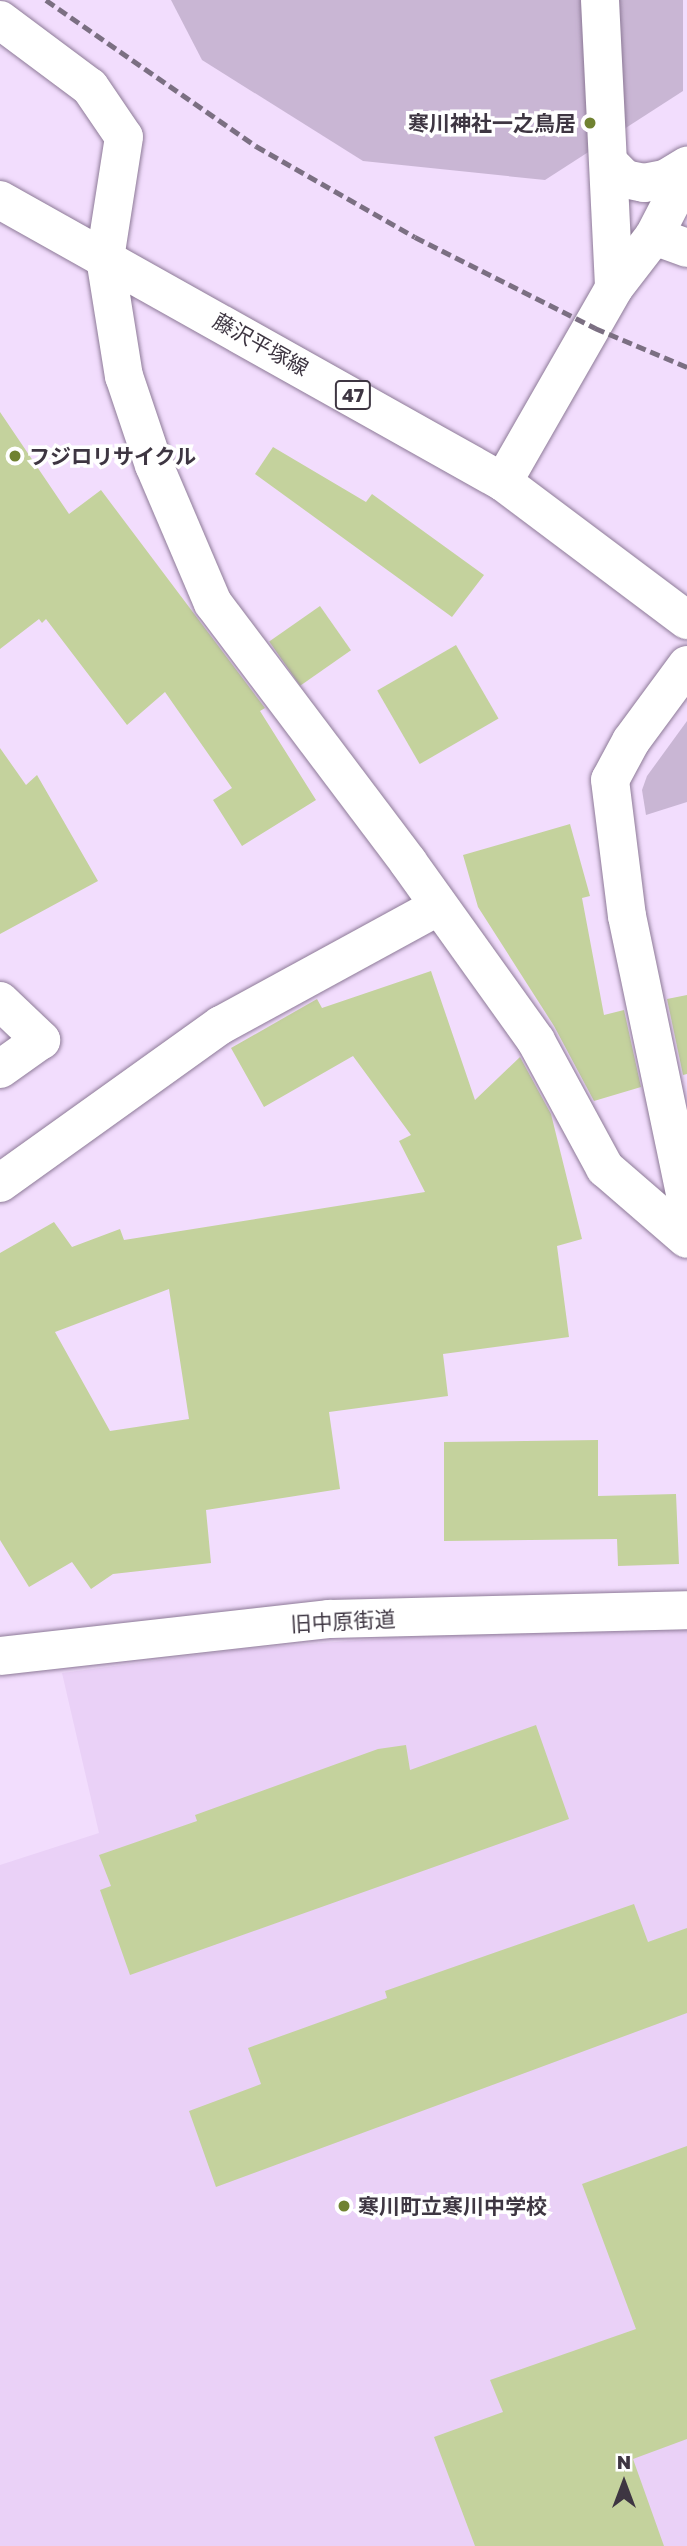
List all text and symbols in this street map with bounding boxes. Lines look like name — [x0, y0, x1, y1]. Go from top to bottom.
place label: 寒川神社一之鳥居 — [408, 110, 576, 136]
marker: 寒川神社一之鳥居 — [582, 115, 598, 131]
street label: 藤沢平塚線 — [209, 308, 313, 380]
road number: 47 — [334, 380, 372, 410]
place label: フジロリサイクル — [29, 443, 197, 469]
marker: フジロリサイクル — [7, 448, 23, 464]
street label: 旧中原街道 — [290, 1606, 396, 1636]
place label: 寒川町立寒川中学校 — [358, 2193, 547, 2219]
marker: 寒川町立寒川中学校 — [336, 2198, 352, 2214]
north arrow — [589, 2448, 659, 2518]
text: N — [617, 2450, 631, 2473]

